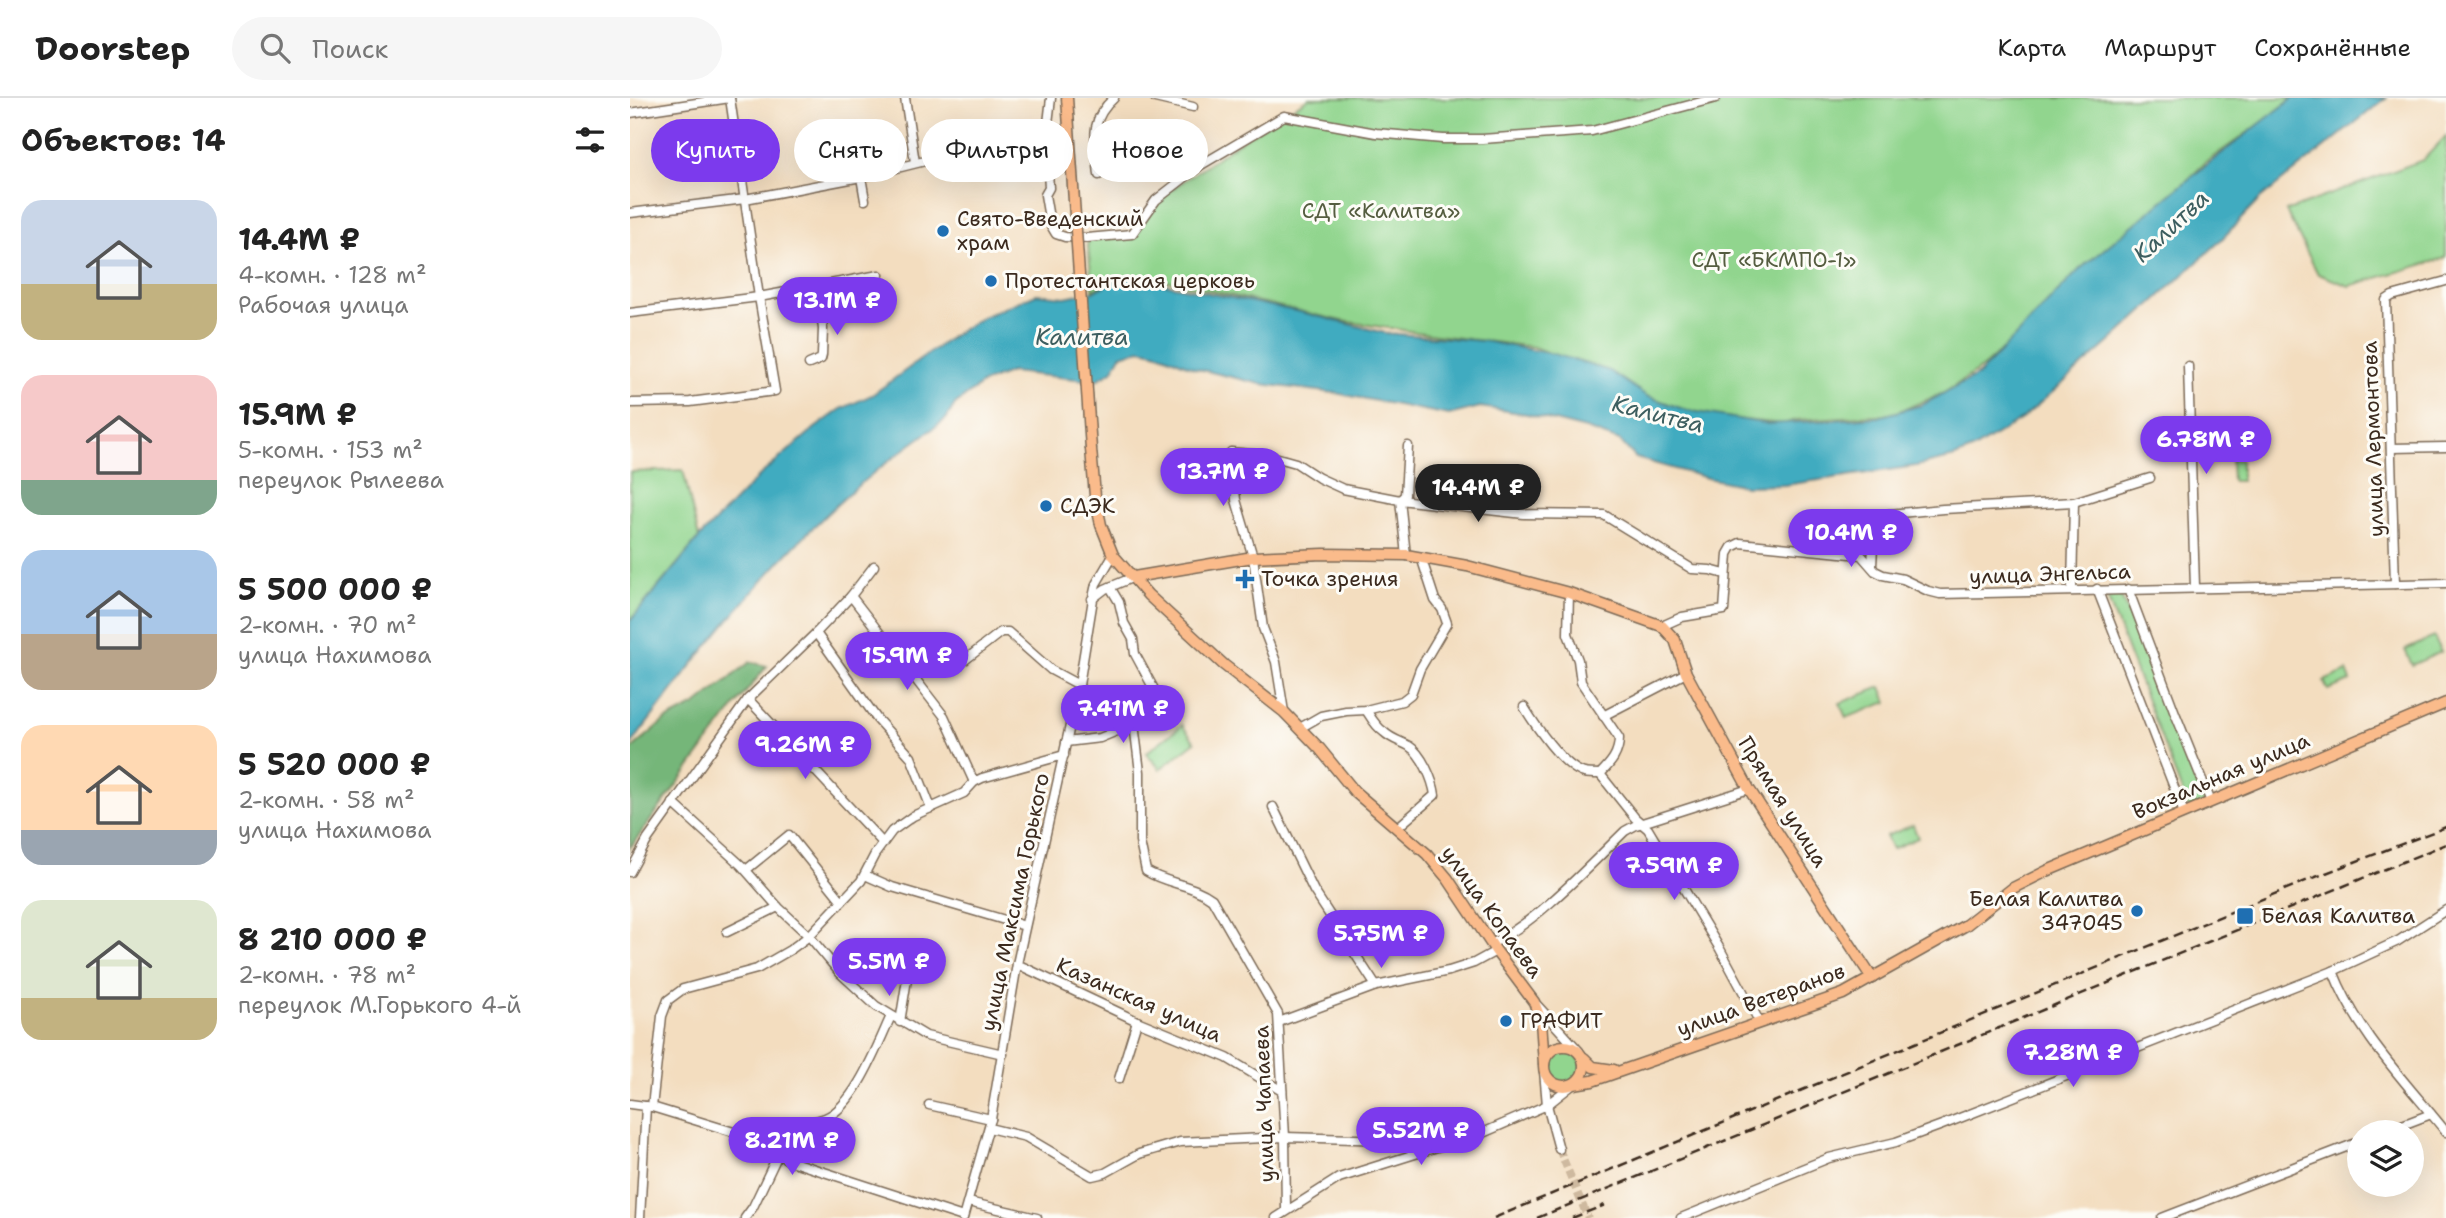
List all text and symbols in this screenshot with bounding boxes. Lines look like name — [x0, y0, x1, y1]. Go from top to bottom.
search box — [232, 17, 722, 80]
text: Doorstep — [35, 26, 190, 71]
icon: search — [256, 29, 294, 67]
text: Поиск — [312, 31, 388, 66]
text: Карта — [1998, 32, 2066, 64]
text: Маршрут — [2104, 32, 2216, 64]
text: Сохранённые — [2254, 32, 2411, 64]
chip: Купить — [651, 119, 780, 182]
chip: Снять — [794, 119, 907, 182]
chip: Фильтры — [921, 119, 1073, 182]
chip: Новое — [1087, 119, 1208, 182]
text: Объектов: 14 — [21, 120, 226, 161]
icon: filters — [571, 121, 609, 159]
water label: Калитва — [2127, 183, 2215, 269]
park label: СДТ «Калитва» — [1302, 197, 1460, 225]
place label: Свято-Введенский храм — [957, 205, 1144, 257]
text: 14.4M ₽ — [238, 219, 360, 260]
marker: Свято-Введенский храм — [935, 223, 951, 239]
icon: home — [77, 228, 161, 312]
park label: СДТ «БКМПО-1» — [1692, 246, 1856, 274]
text: 4-комн. · 128 m² — [238, 260, 426, 290]
place label: Протестантская церковь — [1005, 267, 1255, 295]
marker: Протестантская церковь — [983, 273, 999, 289]
pin: 13.1M ₽ — [772, 278, 902, 337]
text: 13.1M ₽ — [793, 285, 881, 315]
text: Рабочая улица — [238, 290, 409, 320]
water label: Калитва — [1035, 322, 1129, 352]
street label: улица Лермонтова — [2356, 341, 2390, 537]
water label: Калитва — [1609, 388, 1707, 440]
text: 15.9M ₽ — [238, 394, 357, 435]
icon: home — [77, 403, 161, 487]
pin: 6.78M ₽ — [2141, 416, 2271, 476]
text: 6.78M ₽ — [2156, 424, 2256, 454]
text: 5-комн. · 153 m² — [238, 435, 423, 465]
pin: 13.7M ₽ — [1158, 448, 1288, 508]
text: 13.7M ₽ — [1176, 456, 1270, 486]
pin: 14.4M ₽ — [1413, 464, 1543, 524]
text: переулок Рылеева — [238, 465, 444, 495]
text: 14.4M ₽ — [1431, 472, 1525, 502]
place label: СДЭК — [1060, 492, 1116, 520]
marker: СДЭК — [1038, 498, 1054, 514]
pin: 10.4M ₽ — [1786, 510, 1916, 569]
text: 10.4M ₽ — [1804, 517, 1898, 547]
street label: улица Энгельса — [1969, 557, 2131, 591]
place label: Точка зрения — [1261, 565, 1399, 593]
text: 5 500 000 ₽ — [238, 569, 432, 610]
marker: Точка зрения — [1235, 569, 1255, 589]
icon: home — [77, 578, 161, 662]
text: 2-комн. · 70 m² — [238, 610, 417, 640]
pin: 15.9M ₽ — [842, 632, 972, 692]
text: улица Нахимова — [238, 640, 431, 670]
text: 15.9M ₽ — [861, 640, 953, 670]
pin: 7.41M ₽ — [1058, 686, 1188, 745]
text: 7.41M ₽ — [1077, 693, 1169, 723]
pin: 9.26M ₽ — [740, 722, 870, 781]
street label: Вокзальная улица — [2128, 726, 2314, 826]
text: 9.26M ₽ — [754, 729, 856, 759]
street label: Прямая улица — [1732, 731, 1834, 873]
text: 5 520 000 ₽ — [238, 744, 431, 785]
icon: home — [77, 753, 161, 837]
street label: улица Максима Горького — [974, 770, 1056, 1034]
text: 2-комн. · 58 m² — [238, 785, 415, 815]
text: улица Нахимова — [238, 815, 431, 845]
street label: улица Копаева — [1435, 840, 1549, 984]
pin: 7.59M ₽ — [1609, 842, 1739, 902]
text: 7.59M ₽ — [1625, 850, 1723, 880]
place label: Белая Калитва 347045 — [1969, 885, 2123, 937]
place label: Белая Калитва — [2261, 902, 2415, 930]
marker: Белая Калитва 347045 — [2129, 903, 2145, 919]
marker: Белая Калитва — [2235, 906, 2255, 926]
pin: 5.75M ₽ — [1316, 910, 1446, 970]
text: 5.75M ₽ — [1333, 918, 1429, 948]
text: 8 210 000 ₽ — [238, 919, 427, 960]
icon: home — [77, 928, 161, 1012]
pin: 5.5M ₽ — [832, 939, 946, 998]
text: 5.5M ₽ — [848, 946, 930, 976]
street label: Казанская улица — [1052, 951, 1226, 1049]
street label: улица Ветеранов — [1673, 957, 1849, 1043]
text: 2-комн. · 78 m² — [238, 960, 416, 990]
text: переулок М.Горького 4-й — [238, 990, 521, 1020]
place label: ГРАФИТ — [1520, 1007, 1603, 1035]
marker: ГРАФИТ — [1498, 1013, 1514, 1029]
street label: улица Чапаева — [1247, 1025, 1281, 1183]
pin: 7.28M ₽ — [2008, 1030, 2138, 1089]
text: 7.28M ₽ — [2023, 1037, 2123, 1067]
pin: 5.52M ₽ — [1356, 1108, 1486, 1167]
text: 5.52M ₽ — [1372, 1115, 1470, 1145]
pin: 8.21M ₽ — [727, 1118, 857, 1177]
map controls — [2347, 1120, 2424, 1197]
button: layers — [2347, 1120, 2424, 1197]
text: 8.21M ₽ — [745, 1125, 839, 1155]

